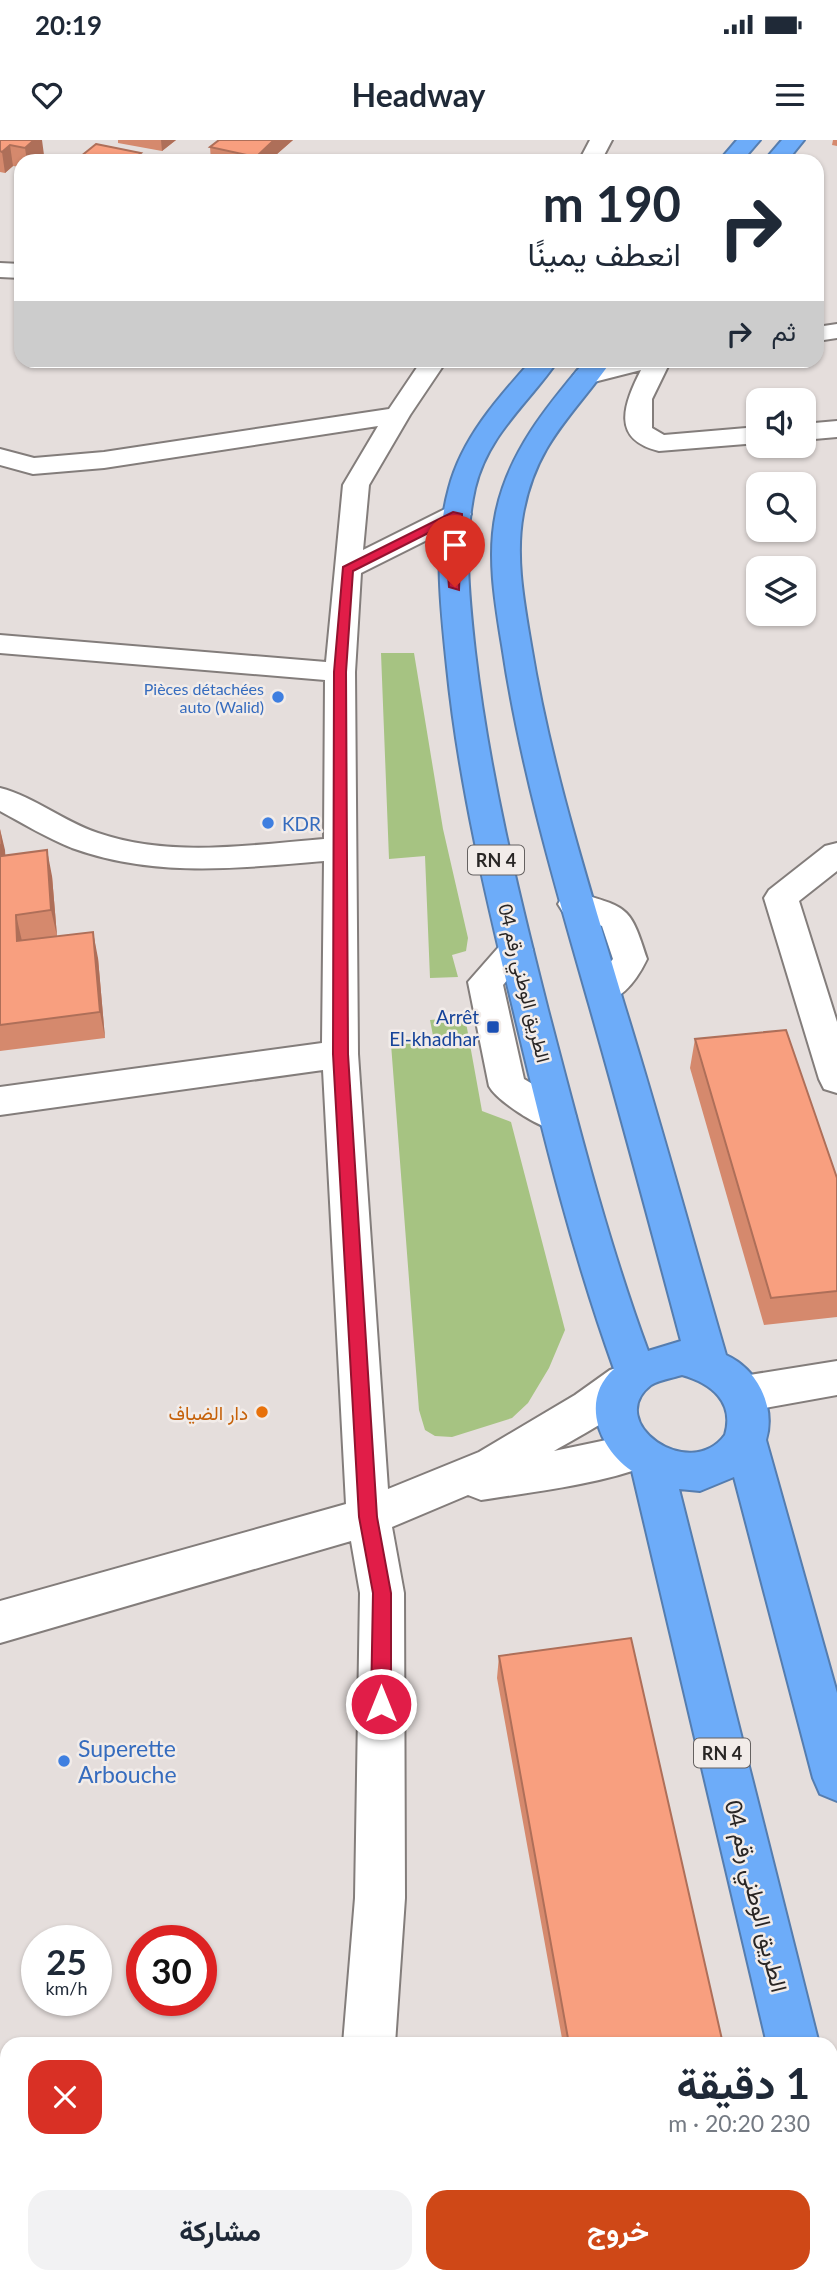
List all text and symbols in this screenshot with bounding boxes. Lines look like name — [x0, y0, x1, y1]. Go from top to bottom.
text: 20:19 — [35, 9, 102, 41]
text: Headway — [352, 75, 485, 114]
icon: heart — [28, 76, 66, 114]
icon: menu — [771, 76, 809, 114]
text: 190 m — [543, 174, 681, 232]
icon: right — [705, 182, 796, 273]
text: انعطف يمينًا — [528, 234, 681, 273]
icon: right — [720, 315, 758, 353]
text: ثم — [772, 315, 796, 347]
map controls — [746, 388, 816, 626]
button: sound — [746, 388, 816, 458]
button: search — [746, 472, 816, 542]
pin — [425, 515, 485, 587]
icon: arrive — [436, 526, 474, 564]
button: layers — [746, 556, 816, 626]
place label: Pièces détachées auto (Walid) — [144, 679, 264, 716]
marker: Pièces détachées auto (Walid) — [270, 689, 286, 705]
place label: KDR — [282, 812, 321, 835]
marker: KDR — [260, 815, 276, 831]
road number: RN 4 — [468, 846, 524, 874]
street label: الطريق الوطني رقم 04 — [489, 901, 556, 1066]
place label: Arrêt El-khadhar — [389, 1005, 479, 1050]
marker: Arrêt El-khadhar — [485, 1019, 501, 1035]
place label: دار الضياف — [169, 1401, 248, 1425]
marker: دار الضياف — [254, 1404, 270, 1420]
position arrow — [344, 1667, 418, 1741]
place label: Superette Arbouche — [78, 1734, 177, 1788]
road number: RN 4 — [694, 1738, 750, 1768]
marker: Superette Arbouche — [56, 1753, 72, 1769]
street label: الطريق الوطني رقم 04 — [714, 1797, 794, 1996]
speed limit sign: 30 — [126, 1925, 217, 2016]
text: 25 — [46, 1940, 87, 1982]
text: km/h — [45, 1977, 88, 1999]
text: 1 دقيقة — [676, 2058, 810, 2108]
button: close — [28, 2060, 102, 2134]
text: 230 m · 20:20 — [668, 2109, 810, 2137]
button: مشاركة — [28, 2190, 412, 2270]
button: خروج — [426, 2190, 810, 2270]

